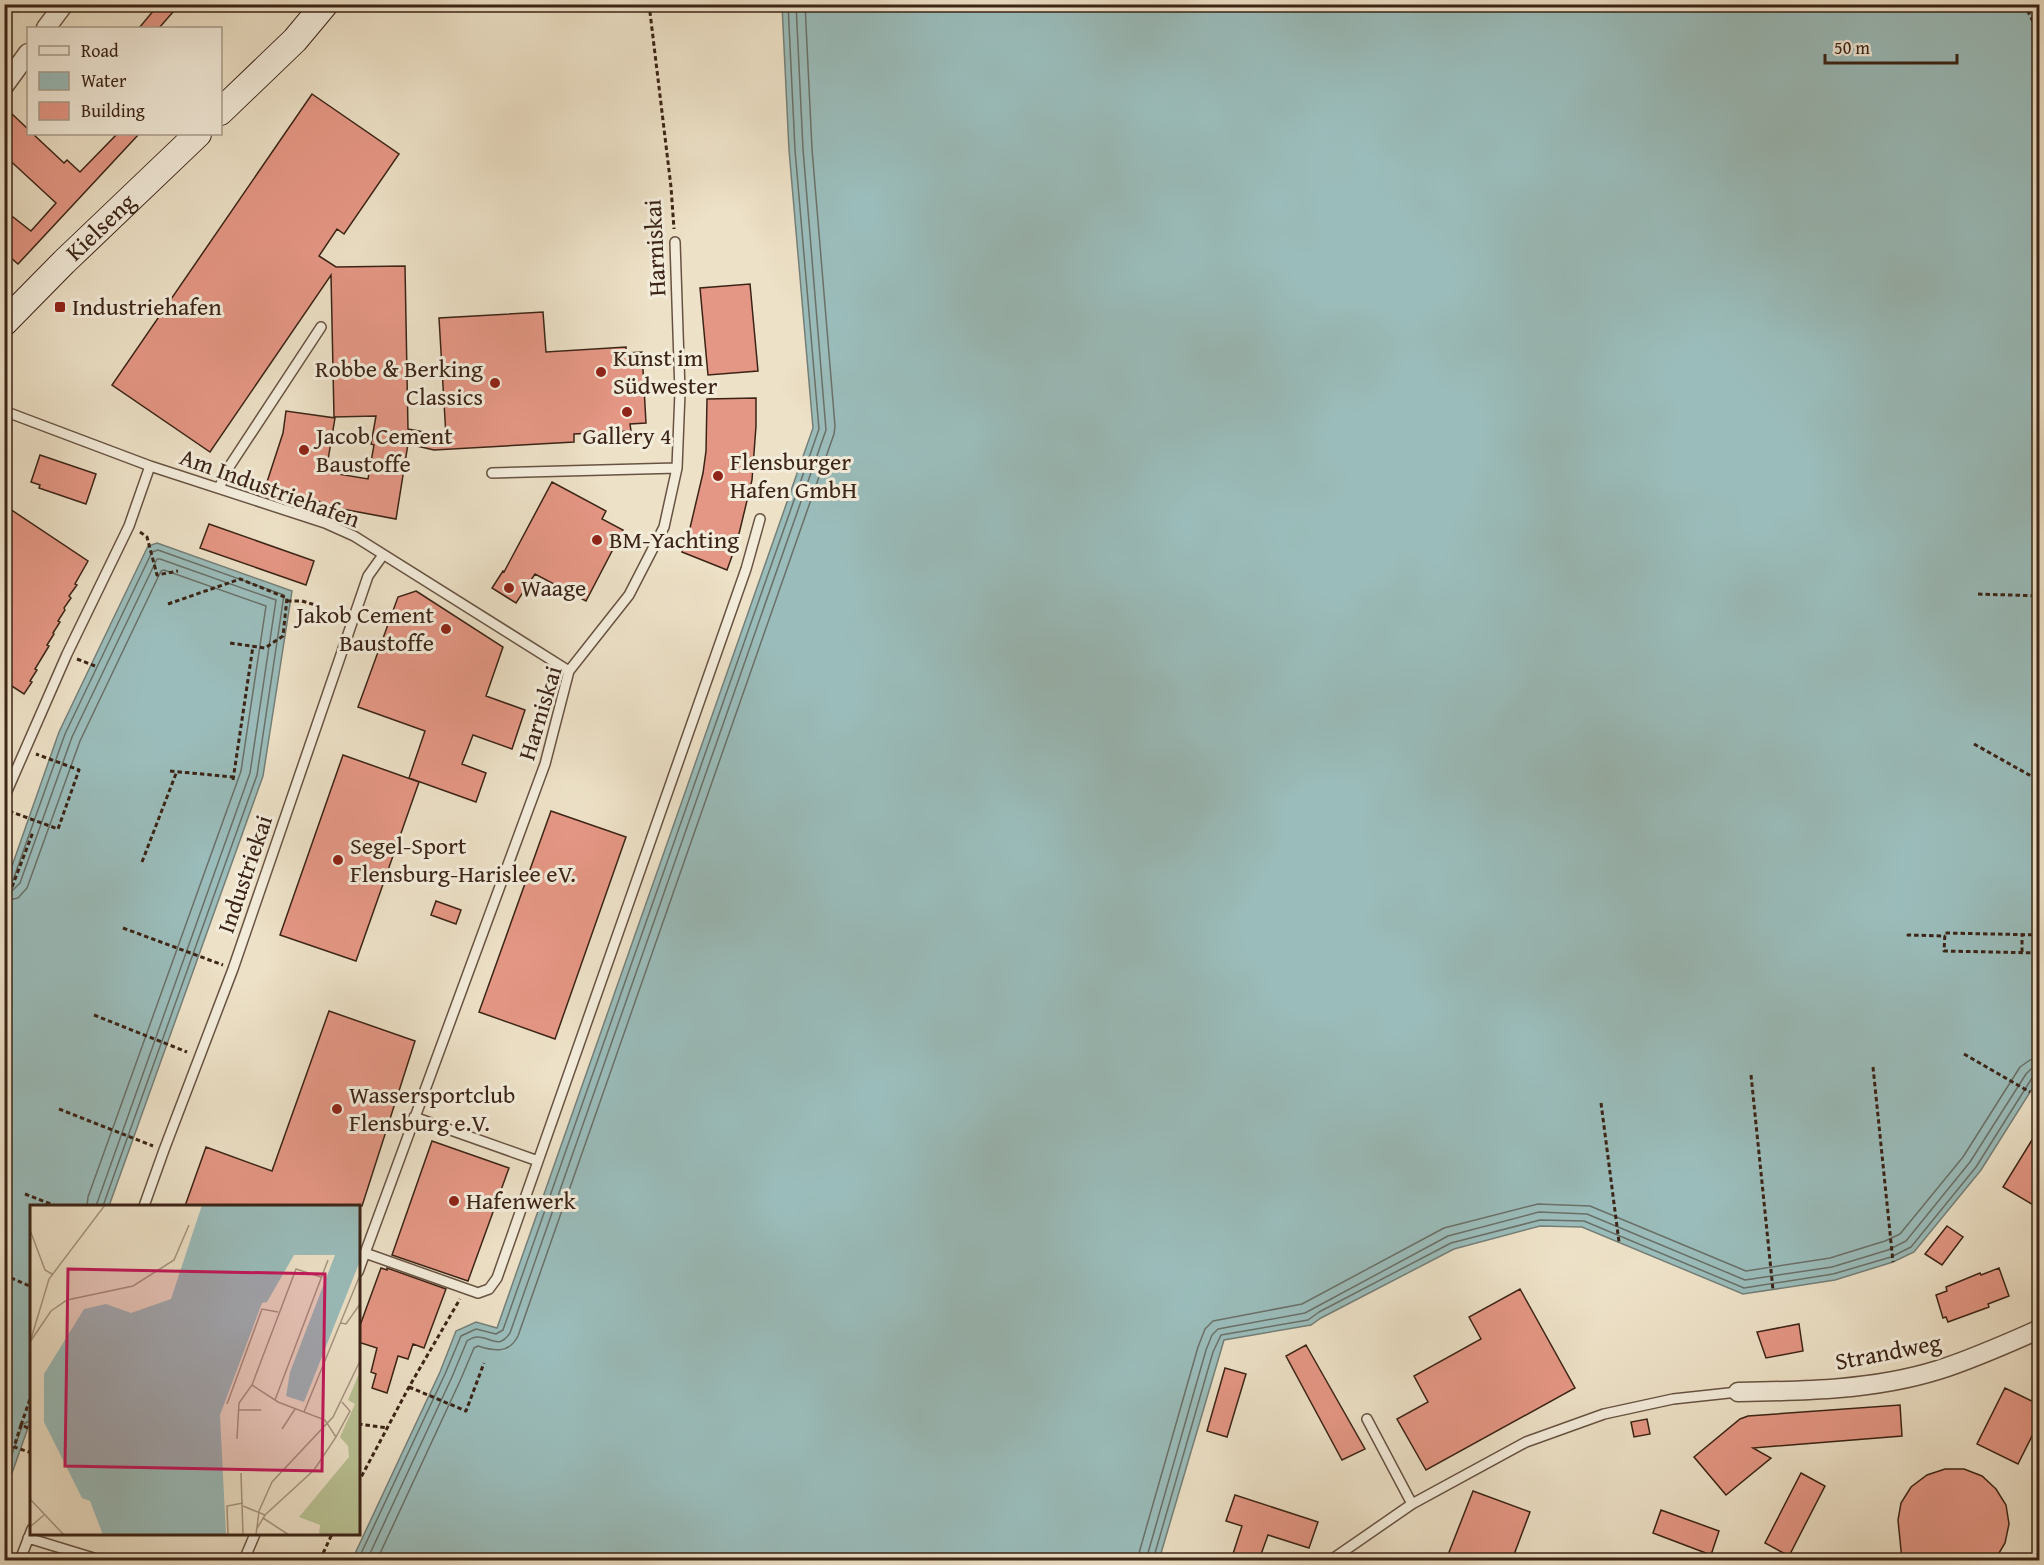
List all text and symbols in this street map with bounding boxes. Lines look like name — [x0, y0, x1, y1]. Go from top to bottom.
legend — [27, 27, 222, 135]
scale bar — [1825, 27, 1957, 65]
text: 50 m — [1834, 34, 1870, 61]
text: Road — [81, 37, 119, 64]
text: Water — [81, 67, 127, 94]
text: Building — [81, 97, 145, 124]
street label: Kielseng — [57, 185, 143, 269]
street label: Harniskai — [634, 198, 675, 297]
place label: Industriehafen — [72, 289, 222, 324]
marker: Industriehafen — [53, 300, 67, 314]
place label: Kunst im Südwester — [613, 340, 718, 403]
place label: Robbe & Berking Classics — [315, 351, 483, 414]
marker: Kunst im Südwester — [594, 365, 608, 379]
marker: Robbe & Berking Classics — [488, 376, 502, 390]
marker: Gallery 4 — [620, 405, 634, 419]
place label: Jacob Cement Baustoffe — [313, 418, 453, 481]
place label: Gallery 4 — [583, 418, 671, 453]
street label: Am Industriehafen — [175, 439, 366, 537]
marker: Jacob Cement Baustoffe — [297, 443, 311, 457]
place label: Flensburger Hafen GmbH — [730, 444, 857, 507]
marker: Flensburger Hafen GmbH — [711, 469, 725, 483]
place label: BM-Yachting — [609, 522, 739, 557]
marker: BM-Yachting — [590, 533, 604, 547]
place label: Waage — [521, 570, 586, 605]
marker: Waage — [502, 581, 516, 595]
place label: Jakob Cement Baustoffe — [293, 597, 435, 660]
marker: Jakob Cement Baustoffe — [439, 622, 453, 636]
street label: Harniskai — [509, 661, 571, 764]
street label: Industriekai — [208, 810, 281, 938]
place label: Segel-Sport Flensburg-Harislee eV. — [350, 828, 576, 891]
marker: Segel-Sport Flensburg-Harislee eV. — [331, 853, 345, 867]
place label: Wassersportclub Flensburg e.V. — [349, 1077, 516, 1140]
marker: Wassersportclub Flensburg e.V. — [330, 1102, 344, 1116]
place label: Hafenwerk — [466, 1183, 576, 1218]
marker: Hafenwerk — [447, 1194, 461, 1208]
inset map — [30, 1205, 360, 1535]
street label: Strandweg — [1832, 1324, 1944, 1379]

